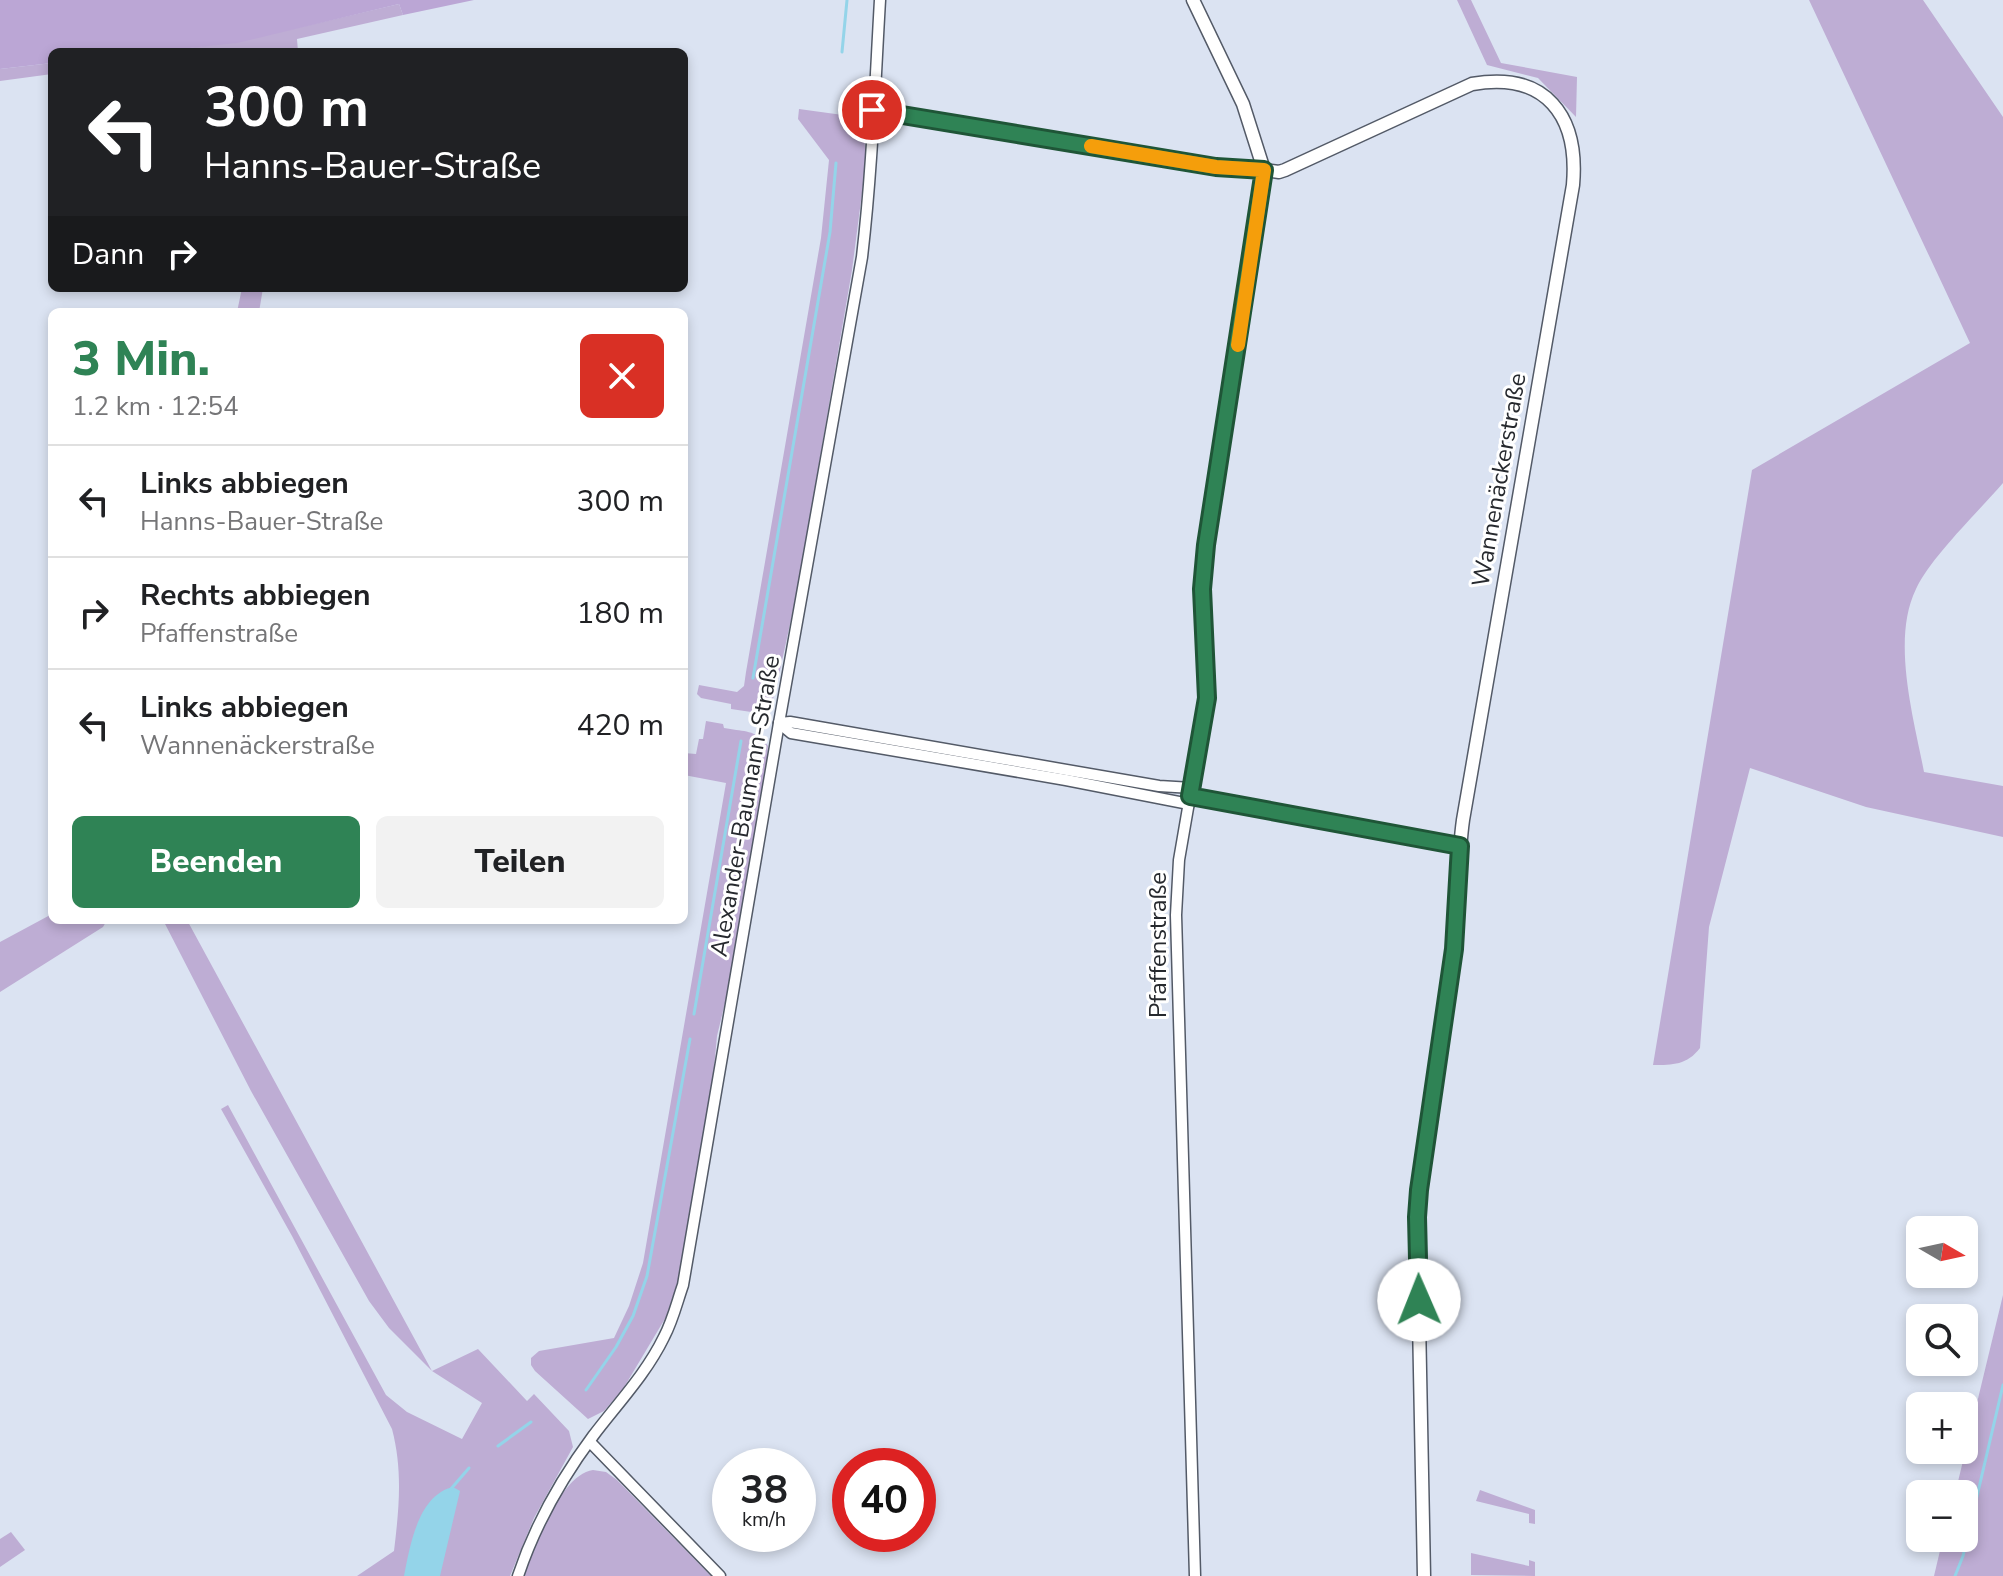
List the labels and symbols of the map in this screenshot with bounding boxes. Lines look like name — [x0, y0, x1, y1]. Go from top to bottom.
pin — [838, 76, 906, 144]
street label: Wannenäckerstraße — [1464, 370, 1534, 590]
street label: Alexander-Baumann-Straße — [703, 653, 787, 959]
street label: Pfaffenstraße — [1142, 872, 1174, 1018]
north arrow — [1906, 1216, 1978, 1288]
position arrow — [1377, 1258, 1461, 1342]
speed limit sign: 40 — [832, 1448, 936, 1552]

